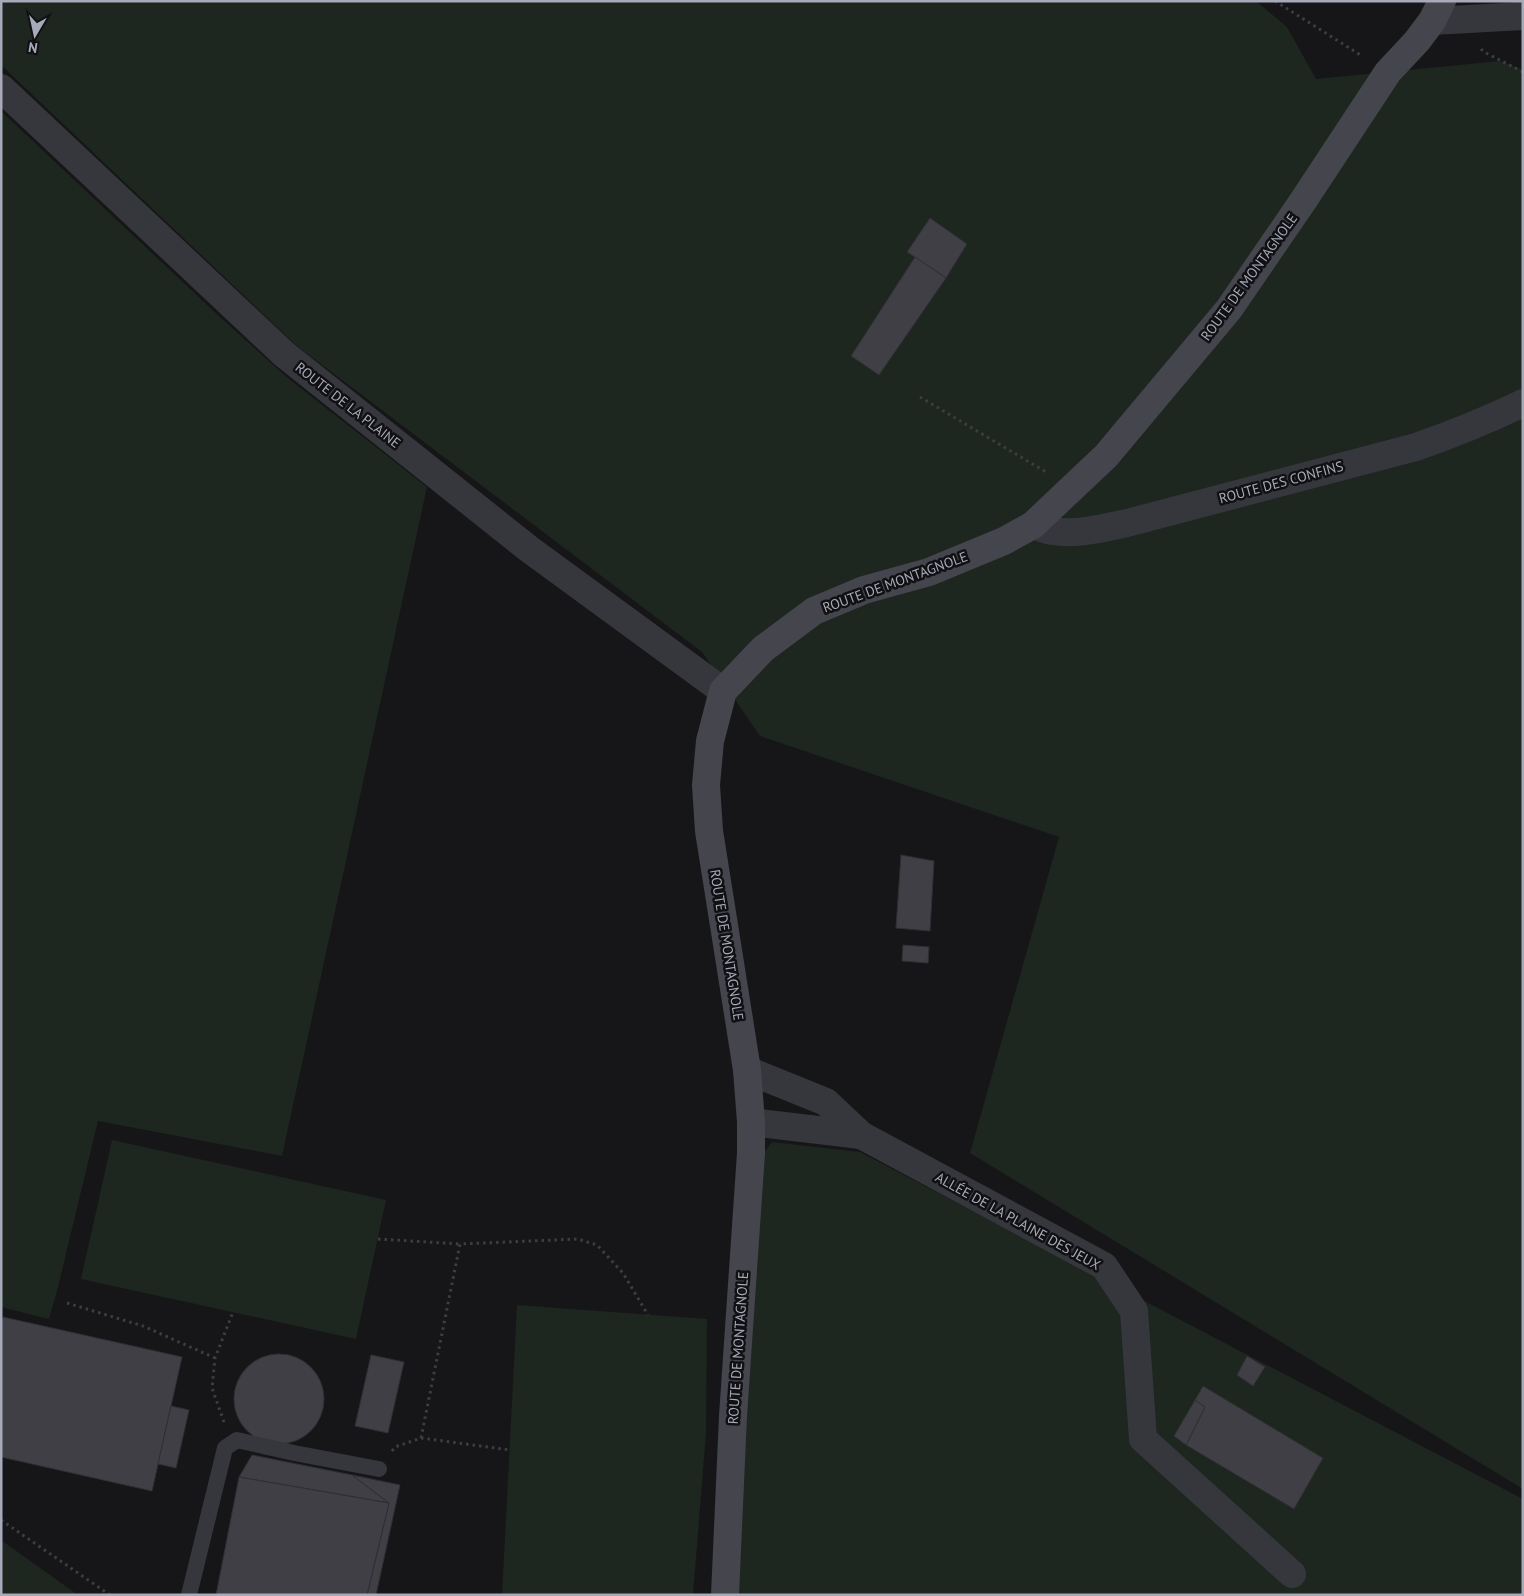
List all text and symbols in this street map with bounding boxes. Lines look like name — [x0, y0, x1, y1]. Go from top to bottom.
north arrow — [10, 10, 60, 60]
text: N — [27, 38, 39, 57]
street label: ROUTE DE MONTAGNOLE — [1197, 210, 1301, 344]
street label: ROUTE DE LA PLAINE — [292, 358, 404, 452]
street label: ROUTE DES CONFINS — [1217, 457, 1345, 507]
street label: ROUTE DE MONTAGNOLE — [820, 547, 970, 617]
street label: ROUTE DE MONTAGNOLE — [706, 868, 748, 1022]
street label: ALLÉE DE LA PLAINE DES JEUX — [932, 1168, 1104, 1274]
street label: ROUTE DE MONTAGNOLE — [724, 1271, 752, 1425]

